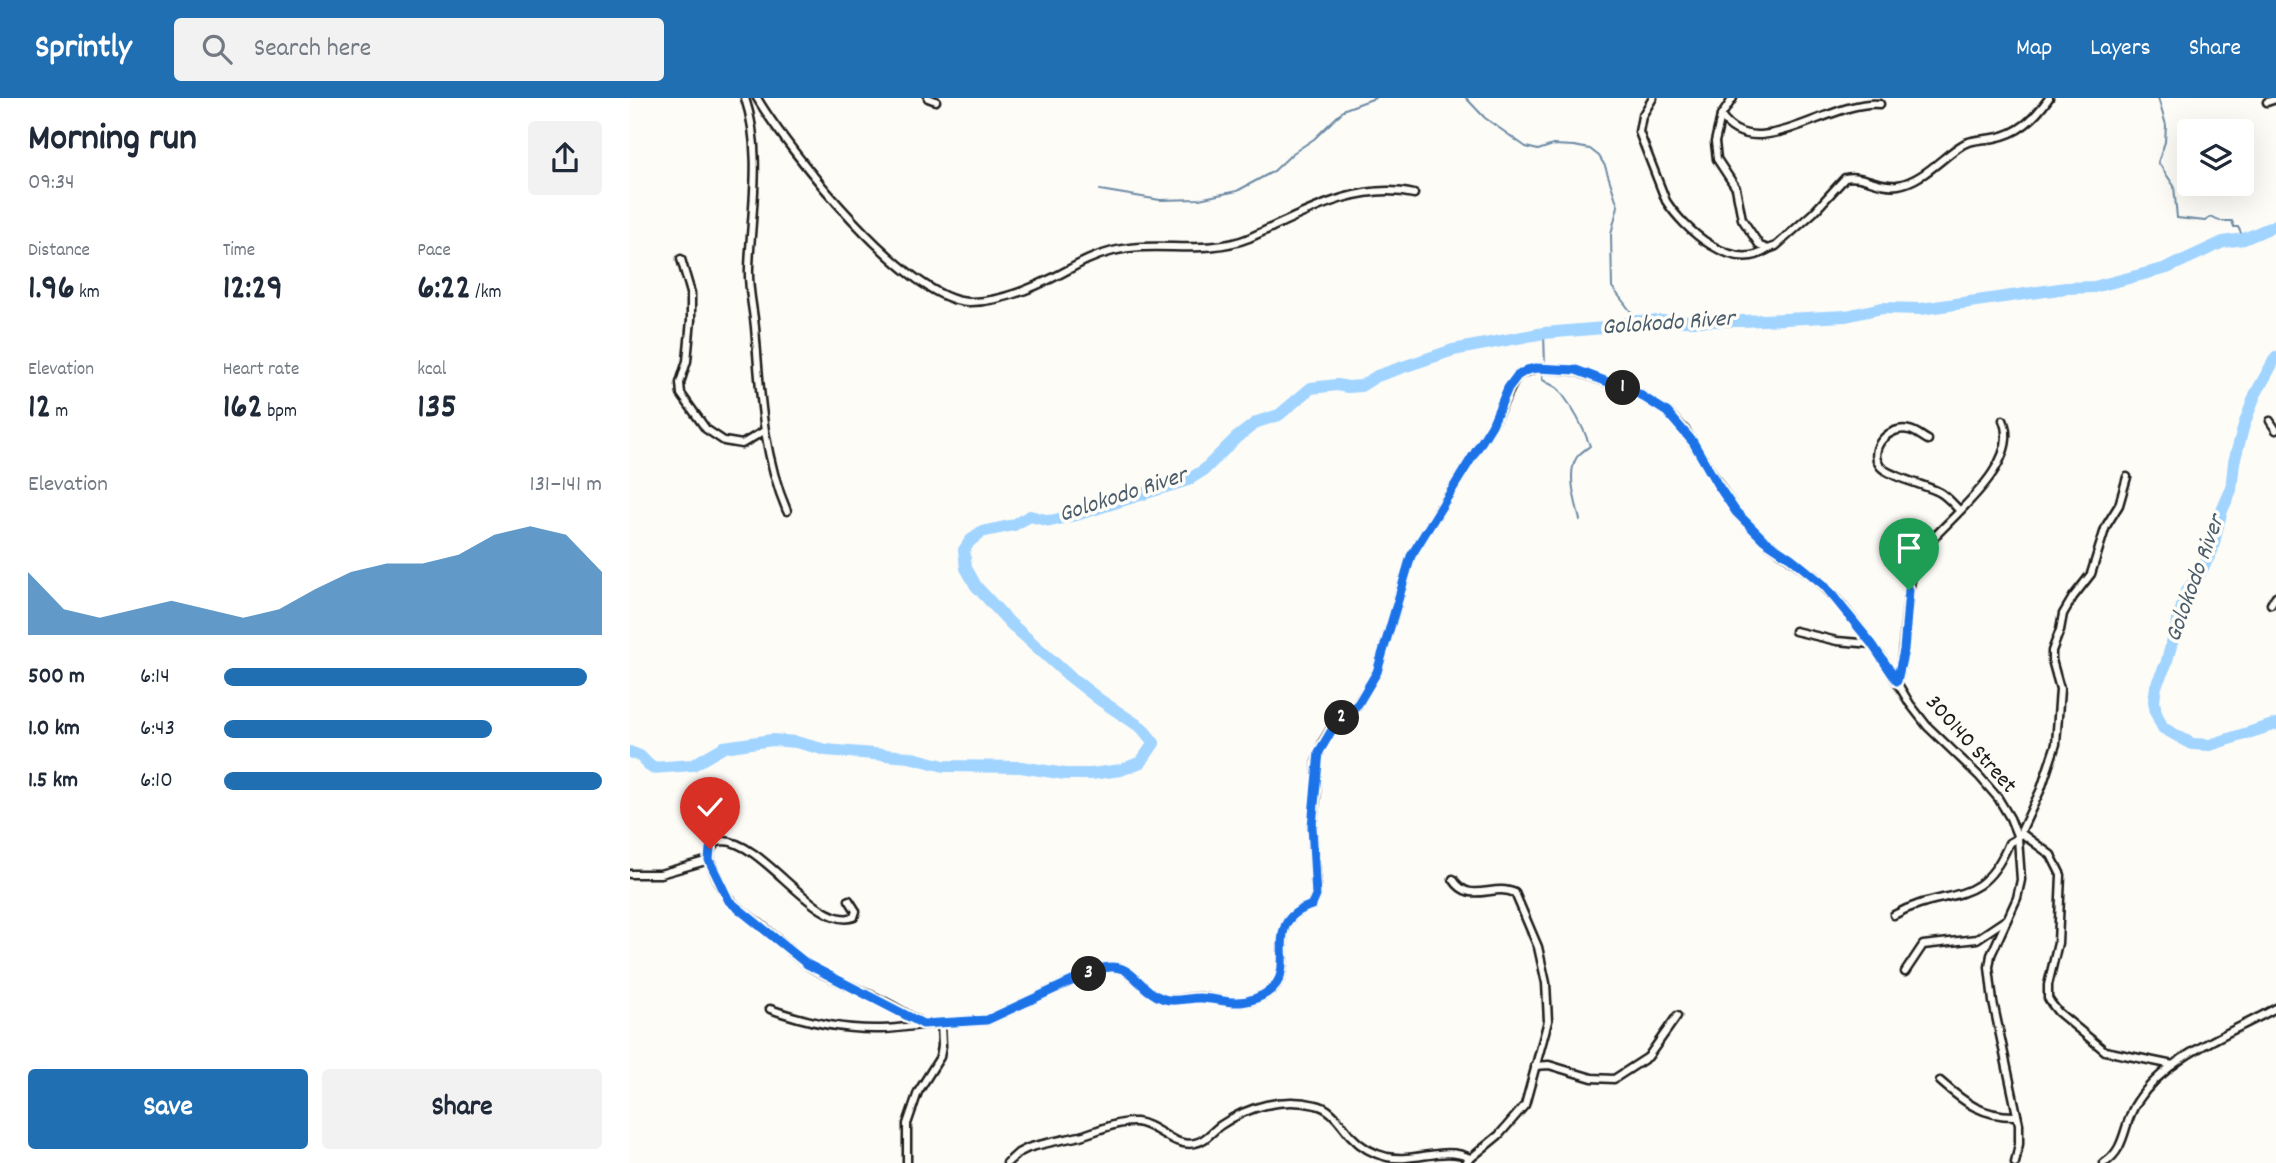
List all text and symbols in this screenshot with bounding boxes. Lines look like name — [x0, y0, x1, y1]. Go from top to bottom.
search box — [174, 18, 664, 81]
text: Sprintly — [35, 26, 132, 73]
icon: search — [198, 30, 236, 68]
text: Search here — [254, 31, 371, 68]
text: Map — [2016, 32, 2052, 66]
text: Layers — [2090, 32, 2151, 66]
text: Share — [2189, 32, 2241, 66]
text: Morning run — [28, 113, 197, 168]
map controls — [2177, 119, 2254, 196]
button: layers — [2177, 119, 2254, 196]
button: share — [528, 121, 602, 195]
text: 09:34 — [28, 167, 75, 200]
text: Distance — [28, 238, 90, 265]
text: Time — [223, 238, 255, 265]
text: Pace — [417, 238, 451, 265]
text: 1.96 — [28, 265, 75, 315]
text: 12:29 — [223, 265, 283, 315]
text: 6:22 — [417, 265, 471, 315]
text: km — [75, 280, 100, 307]
text: /km — [471, 280, 502, 307]
water label: Golokodo River — [1601, 302, 1738, 346]
text: Elevation — [28, 357, 94, 384]
text: Heart rate — [223, 357, 299, 384]
text: kcal — [417, 357, 446, 384]
pin: 1 — [1606, 370, 1640, 406]
text: 1 — [1620, 374, 1625, 401]
text: 12 — [28, 384, 51, 434]
text: 162 — [223, 384, 263, 434]
text: 135 — [417, 384, 457, 434]
text: m — [51, 399, 68, 426]
text: bpm — [263, 399, 297, 426]
water label: Golokodo River — [1055, 458, 1194, 533]
text: Elevation — [28, 469, 108, 502]
text: 131–141 m — [530, 469, 602, 502]
water label: Golokodo River — [2157, 508, 2236, 647]
pin — [1879, 518, 1939, 590]
icon: arrive — [1890, 529, 1928, 567]
text: 500 m — [28, 661, 85, 694]
text: 6:14 — [140, 661, 170, 694]
street label: 300140 Street — [1916, 688, 2024, 802]
pin: 2 — [1324, 700, 1360, 736]
text: 2 — [1337, 704, 1346, 731]
text: 1.0 km — [28, 713, 80, 746]
text: 6:43 — [140, 713, 175, 746]
text: 1.5 km — [28, 765, 78, 798]
text: 6:10 — [140, 765, 173, 798]
pin — [680, 777, 740, 849]
icon: check — [691, 788, 729, 826]
pin: 3 — [1072, 956, 1106, 992]
text: 3 — [1084, 960, 1093, 987]
button: Save — [28, 1069, 308, 1149]
button: Share — [322, 1069, 602, 1149]

